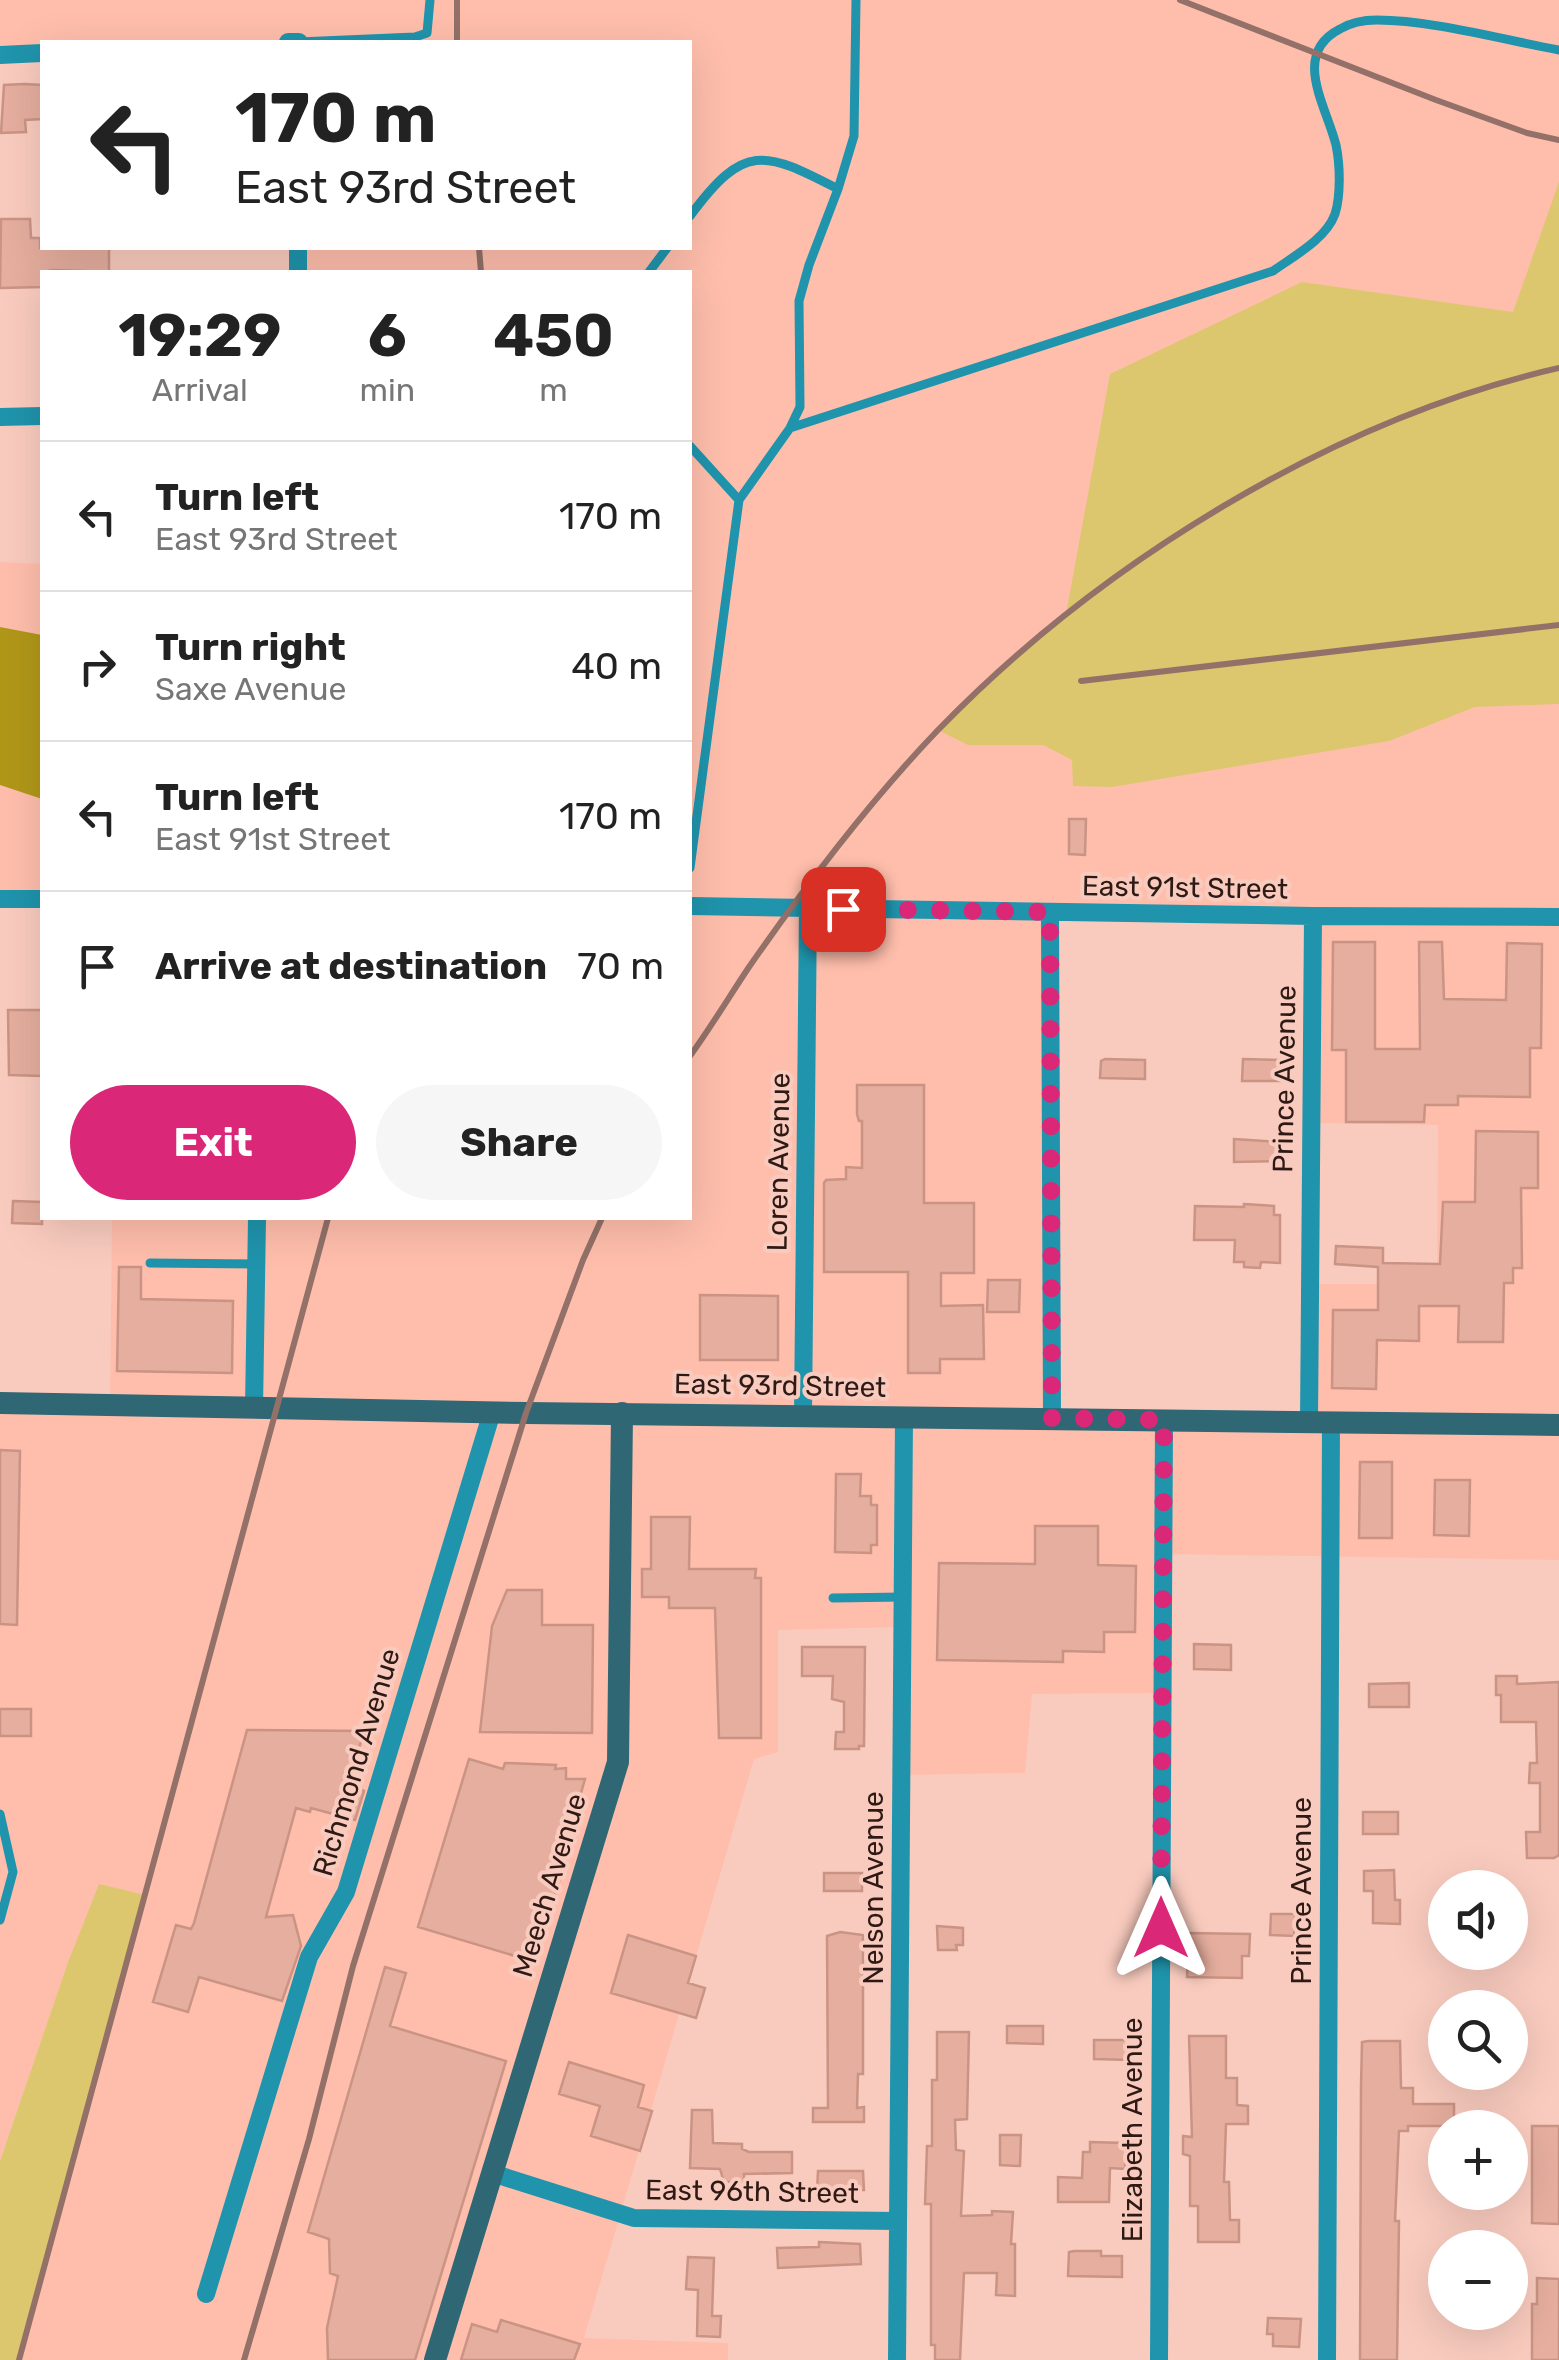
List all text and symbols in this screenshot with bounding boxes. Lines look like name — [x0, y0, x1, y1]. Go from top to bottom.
text: 170 m — [235, 77, 437, 160]
icon: left — [70, 80, 200, 210]
text: East 93rd Street — [235, 161, 576, 214]
text: 19:29 — [118, 300, 281, 371]
text: 6 — [368, 300, 407, 371]
text: 450 — [493, 300, 614, 371]
text: Arrival — [152, 371, 248, 409]
text: min — [360, 371, 415, 409]
text: m — [539, 371, 568, 409]
text: Turn left — [155, 474, 319, 520]
icon: left — [70, 489, 125, 544]
text: 170 m — [559, 493, 662, 539]
text: East 93rd Street — [155, 520, 398, 558]
text: Turn right — [155, 624, 346, 670]
icon: right — [70, 639, 125, 694]
text: 40 m — [571, 643, 662, 689]
text: Saxe Avenue — [155, 670, 346, 708]
text: Turn left — [155, 774, 319, 820]
icon: left — [70, 789, 125, 844]
text: 170 m — [559, 793, 662, 839]
text: East 91st Street — [155, 820, 391, 858]
pin — [801, 867, 886, 952]
street label: East 91st Street — [1082, 869, 1288, 906]
icon: arrive — [816, 882, 871, 937]
icon: arrive — [70, 939, 125, 994]
text: Arrive at destination — [155, 943, 547, 989]
text: 70 m — [577, 943, 664, 989]
street label: Prince Avenue — [1266, 985, 1303, 1173]
street label: Loren Avenue — [760, 1072, 797, 1252]
button: Exit — [70, 1085, 356, 1200]
button: Share — [376, 1085, 662, 1200]
street label: East 93rd Street — [674, 1367, 886, 1404]
street label: Richmond Avenue — [306, 1644, 407, 1880]
street label: Meech Avenue — [506, 1789, 593, 1981]
street label: Nelson Avenue — [857, 1791, 890, 1985]
street label: Prince Avenue — [1285, 1797, 1318, 1985]
map controls — [1428, 1870, 1528, 2330]
button: sound — [1428, 1870, 1528, 1970]
position arrow — [1109, 1876, 1213, 1980]
button: search — [1428, 1990, 1528, 2090]
street label: Elizabeth Avenue — [1116, 2018, 1149, 2242]
button: + — [1428, 2110, 1528, 2210]
street label: East 96th Street — [645, 2173, 859, 2210]
button: − — [1428, 2230, 1528, 2330]

